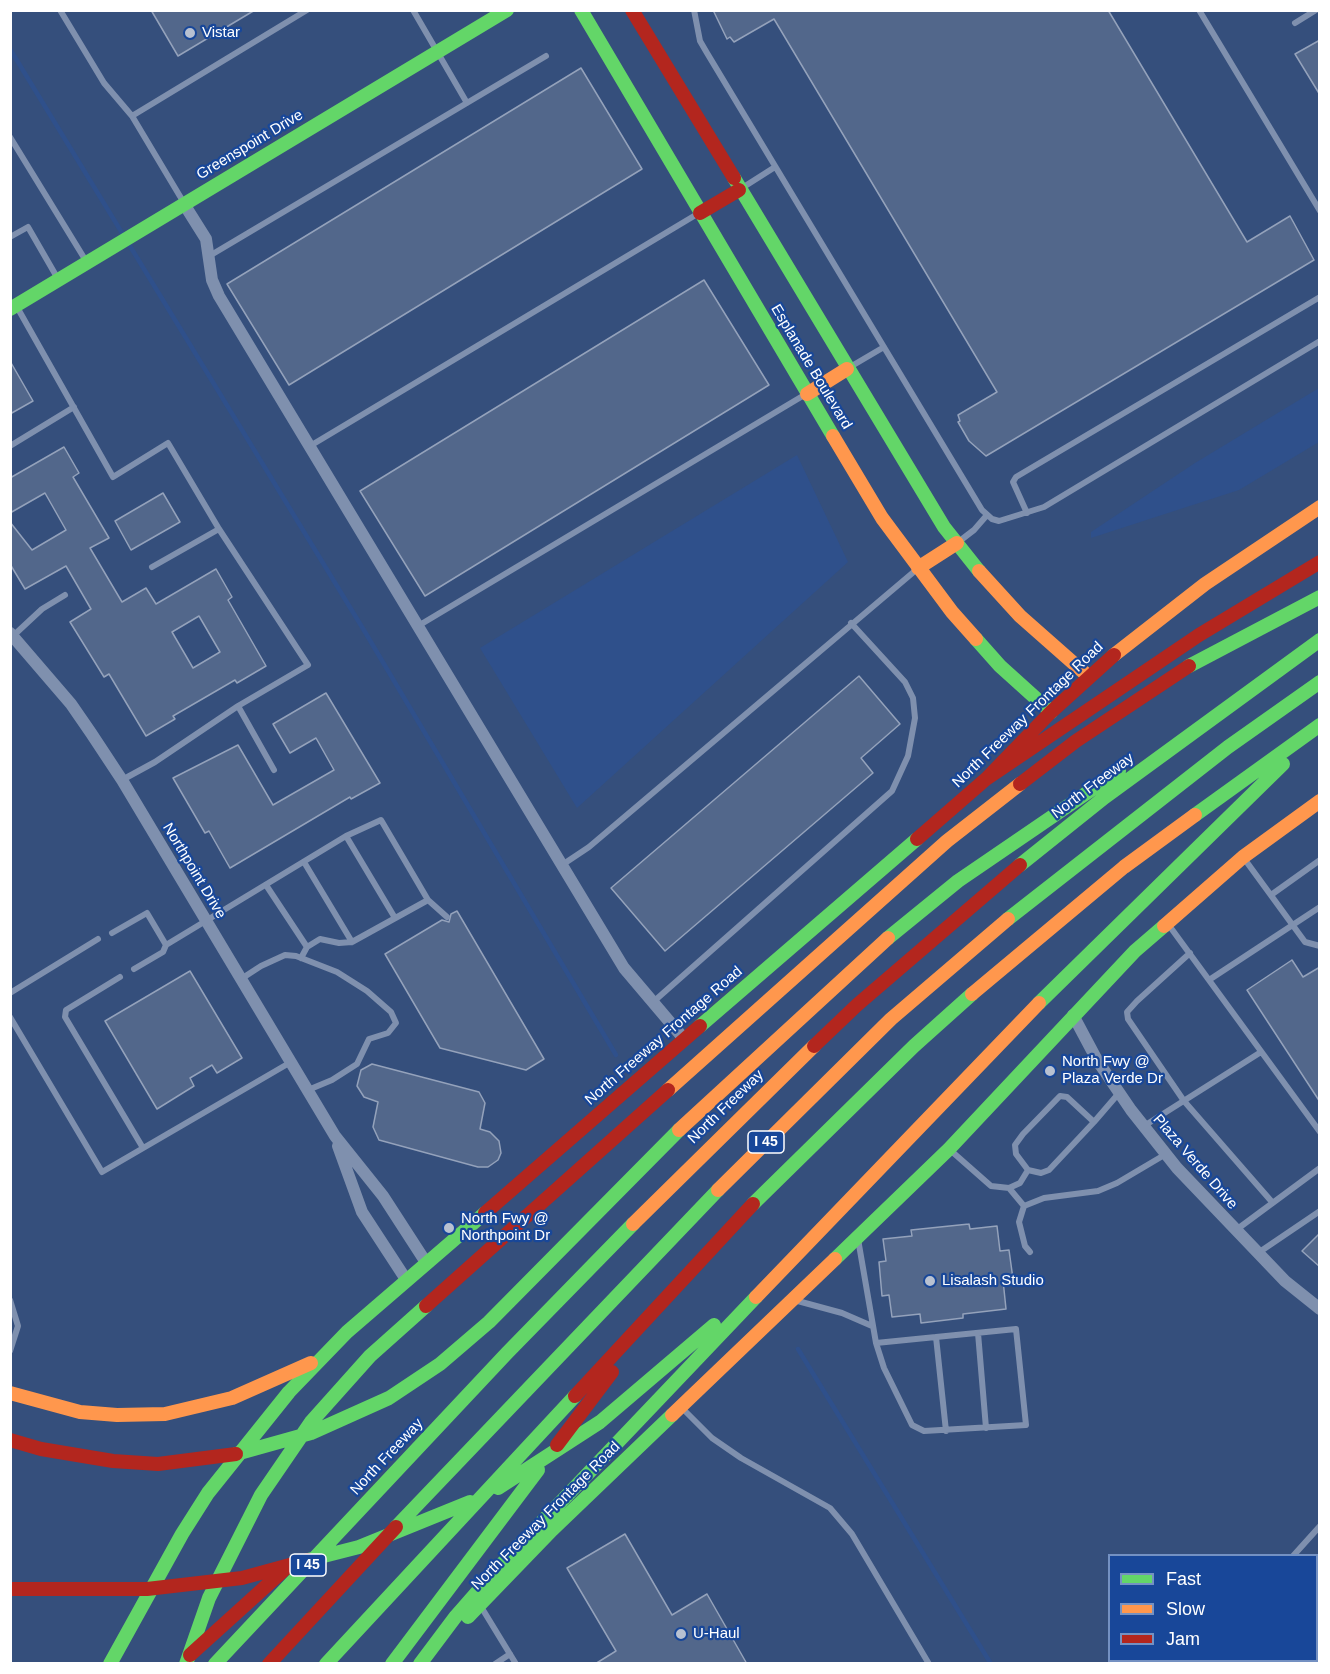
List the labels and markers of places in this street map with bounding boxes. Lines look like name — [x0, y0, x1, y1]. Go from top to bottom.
place label: Vistar — [202, 24, 240, 42]
marker: Vistar — [183, 26, 197, 40]
place label: North Fwy @ Plaza Verde Dr — [1062, 1053, 1163, 1088]
marker: North Fwy @ Plaza Verde Dr — [1043, 1064, 1057, 1078]
place label: North Fwy @ Northpoint Dr — [461, 1210, 550, 1245]
marker: North Fwy @ Northpoint Dr — [442, 1221, 456, 1235]
place label: Lisalash Studio — [942, 1272, 1044, 1290]
marker: Lisalash Studio — [923, 1274, 937, 1288]
place label: U-Haul — [693, 1625, 740, 1643]
marker: U-Haul — [674, 1627, 688, 1641]

